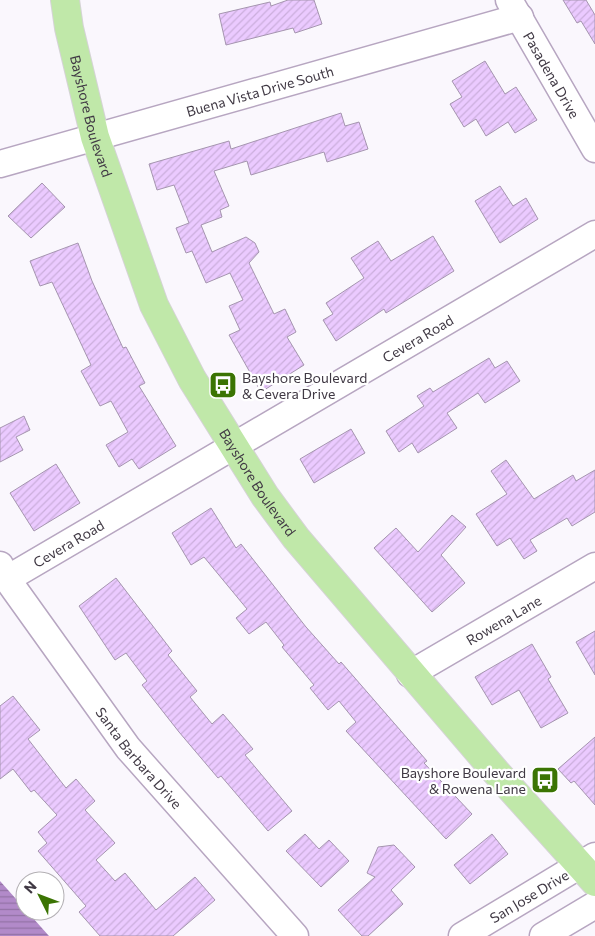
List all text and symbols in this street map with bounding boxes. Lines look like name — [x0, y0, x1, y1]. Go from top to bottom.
street label: Pasadena Drive — [520, 28, 584, 121]
street label: Bayshore Boulevard — [67, 53, 117, 179]
street label: Buena Vista Drive South — [184, 62, 335, 119]
street label: Cevera Road — [379, 311, 456, 366]
place label: Bayshore Boulevard & Cevera Drive — [242, 369, 367, 402]
bus stop icon: Bayshore Boulevard & Cevera Drive — [208, 370, 238, 400]
street label: Bayshore Boulevard — [216, 425, 300, 539]
street label: Cevera Road — [30, 516, 107, 570]
street label: Rowena Lane — [463, 591, 544, 648]
street label: Santa Barbara Drive — [93, 704, 186, 812]
place label: Bayshore Boulevard & Rowena Lane — [401, 764, 526, 797]
bus stop icon: Bayshore Boulevard & Rowena Lane — [530, 765, 560, 795]
street label: San Jose Drive — [486, 866, 571, 926]
north arrow — [15, 871, 65, 921]
text: N — [20, 877, 40, 897]

